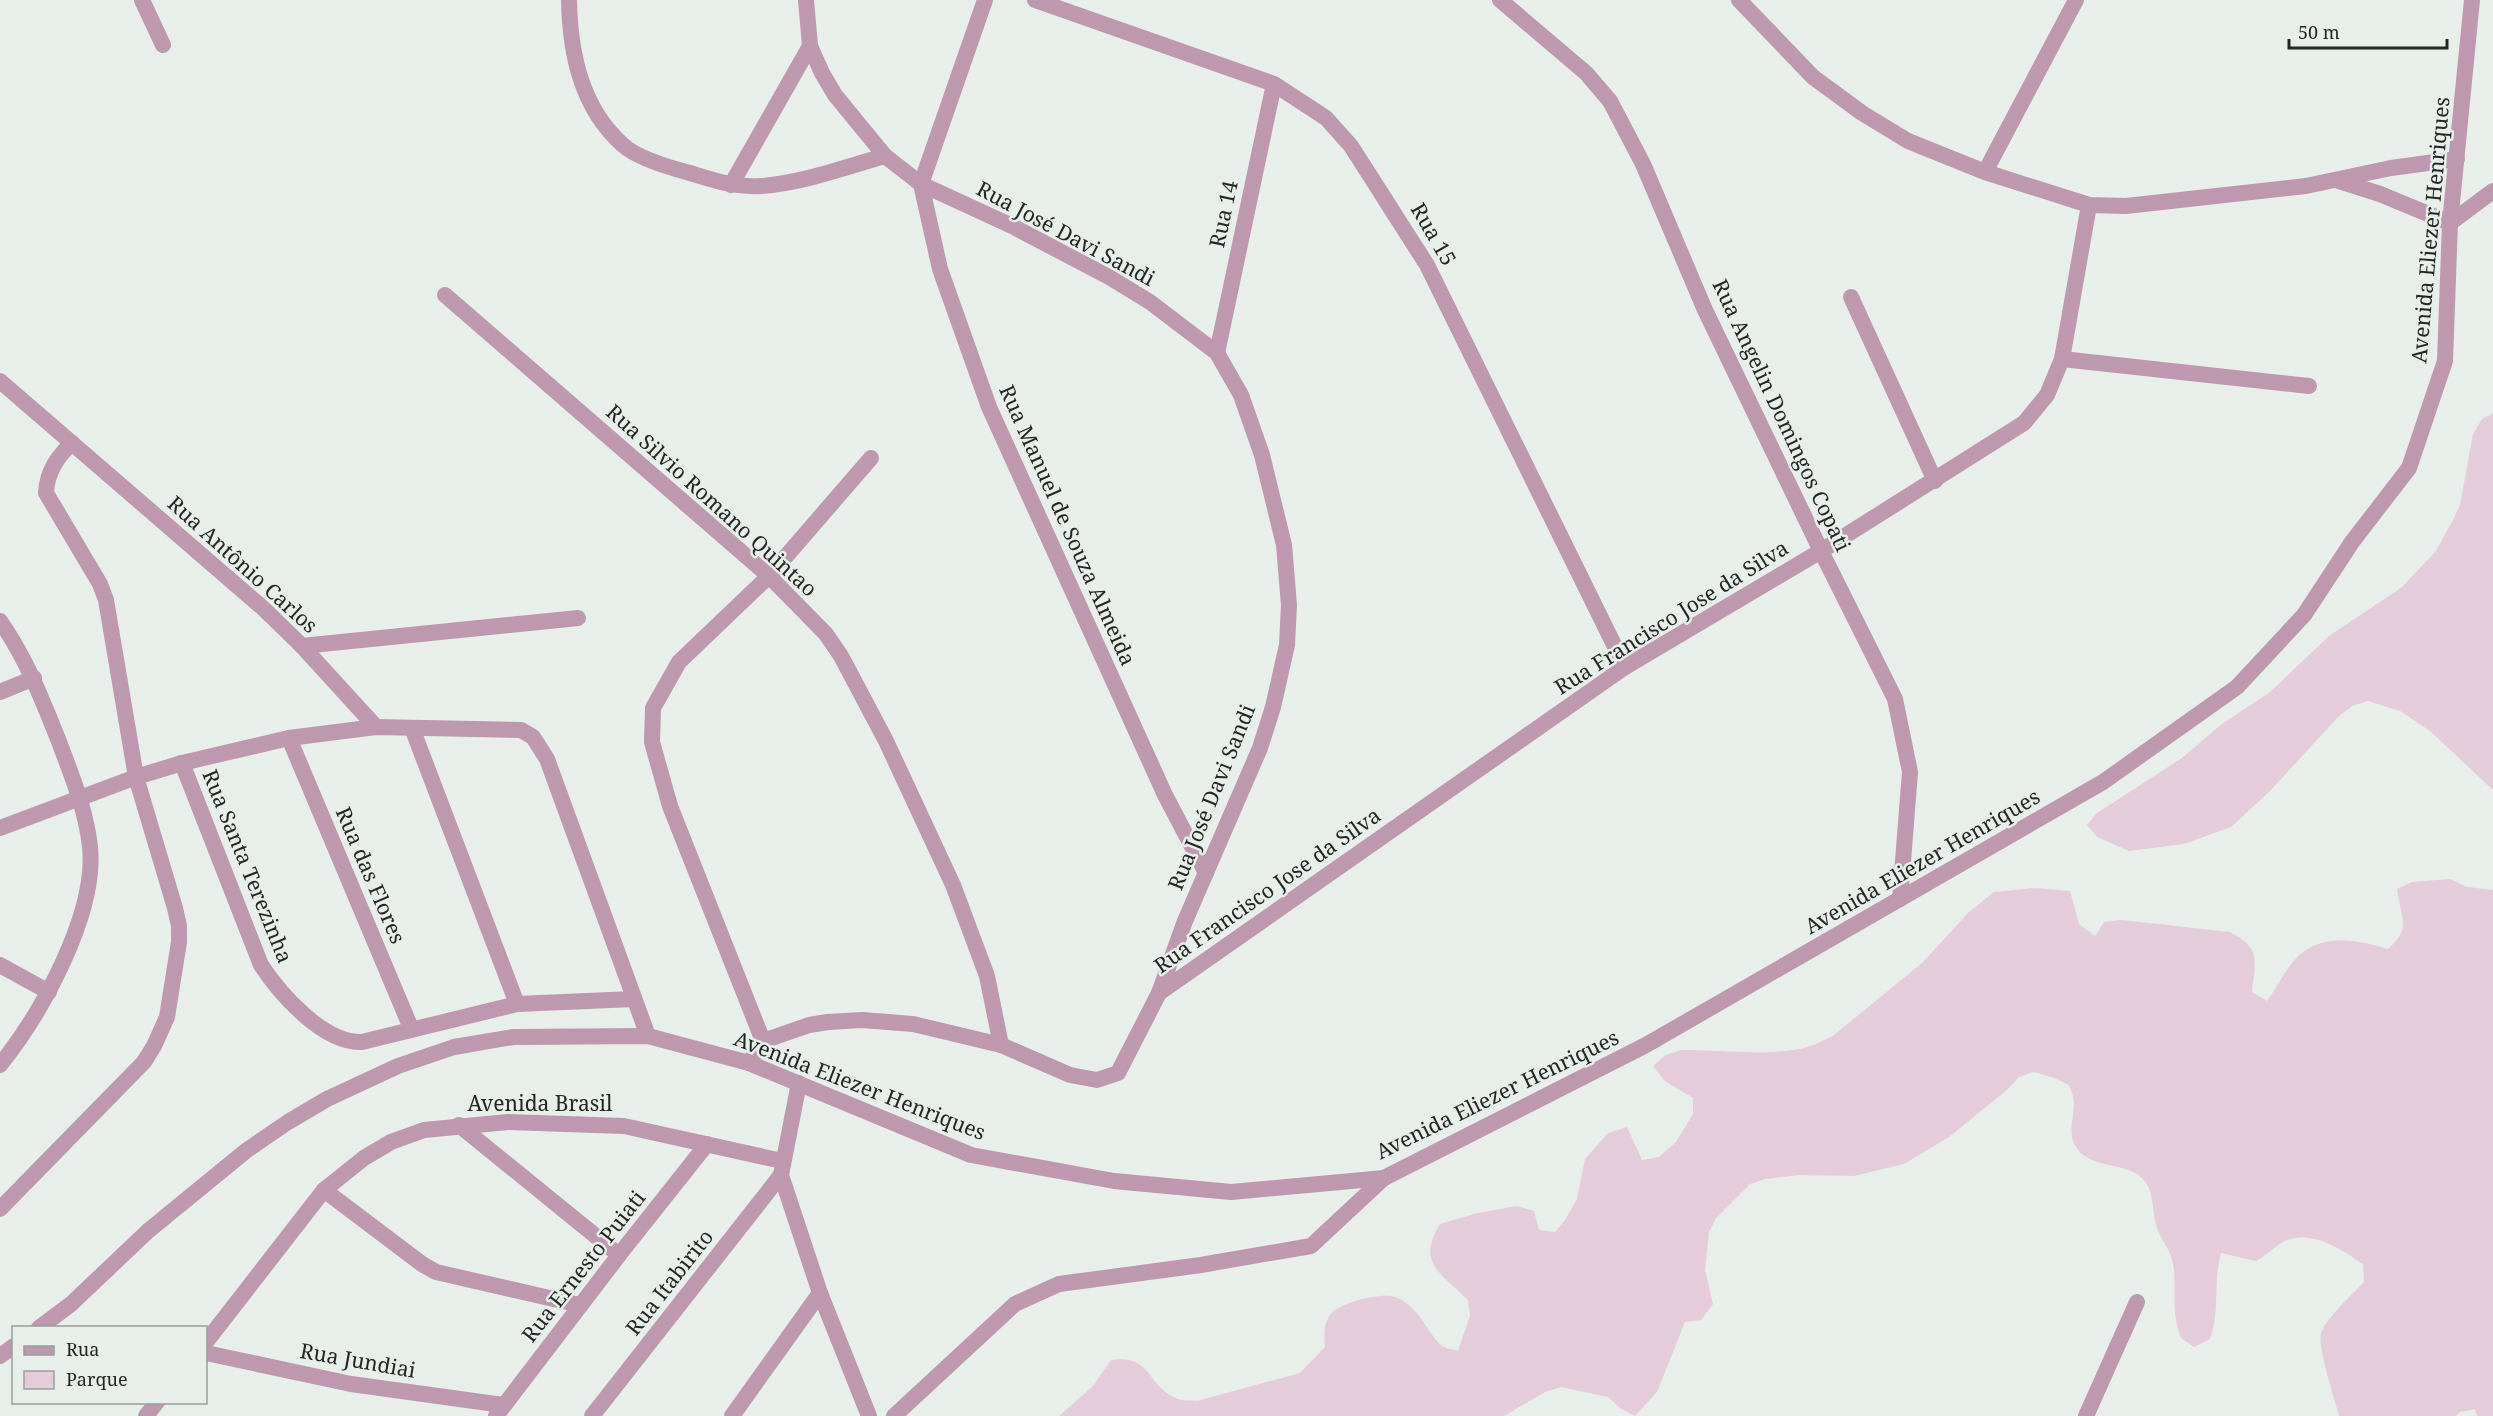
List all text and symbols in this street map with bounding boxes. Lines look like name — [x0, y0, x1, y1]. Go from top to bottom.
scale bar — [2289, 12, 2446, 50]
text: 50 m — [2298, 20, 2340, 44]
street label: Avenida Eliezer Henriques — [2404, 96, 2456, 364]
street label: Rua José Davi Sandi — [972, 174, 1160, 292]
street label: Rua 14 — [1202, 178, 1244, 250]
street label: Rua 15 — [1405, 198, 1463, 270]
street label: Rua Angelin Domingos Copati — [1707, 274, 1858, 556]
street label: Rua Manuel de Souza Almeida — [993, 380, 1143, 670]
street label: Rua Silvio Romano Quintao — [601, 398, 823, 602]
street label: Rua Antônio Carlos — [162, 489, 324, 639]
street label: Rua Francisco Jose da Silva — [1549, 533, 1793, 701]
street label: Rua José Davi Sandi — [1161, 700, 1261, 894]
street label: Rua Santa Terezinha — [196, 765, 300, 967]
street label: Avenida Eliezer Henriques — [1799, 782, 2045, 940]
street label: Rua Francisco Jose da Silva — [1148, 801, 1386, 979]
street label: Rua das Flores — [330, 802, 412, 948]
street label: Avenida Eliezer Henriques — [1371, 1023, 1623, 1165]
street label: Avenida Eliezer Henriques — [730, 1024, 990, 1146]
street label: Avenida Brasil — [467, 1089, 613, 1117]
street label: Rua Ernesto Puiati — [515, 1184, 651, 1348]
street label: Rua Itabirito — [619, 1223, 719, 1341]
legend — [12, 1326, 207, 1404]
street label: Rua Jundiai — [298, 1336, 418, 1384]
text: Rua — [66, 1337, 99, 1361]
text: Parque — [66, 1367, 128, 1391]

